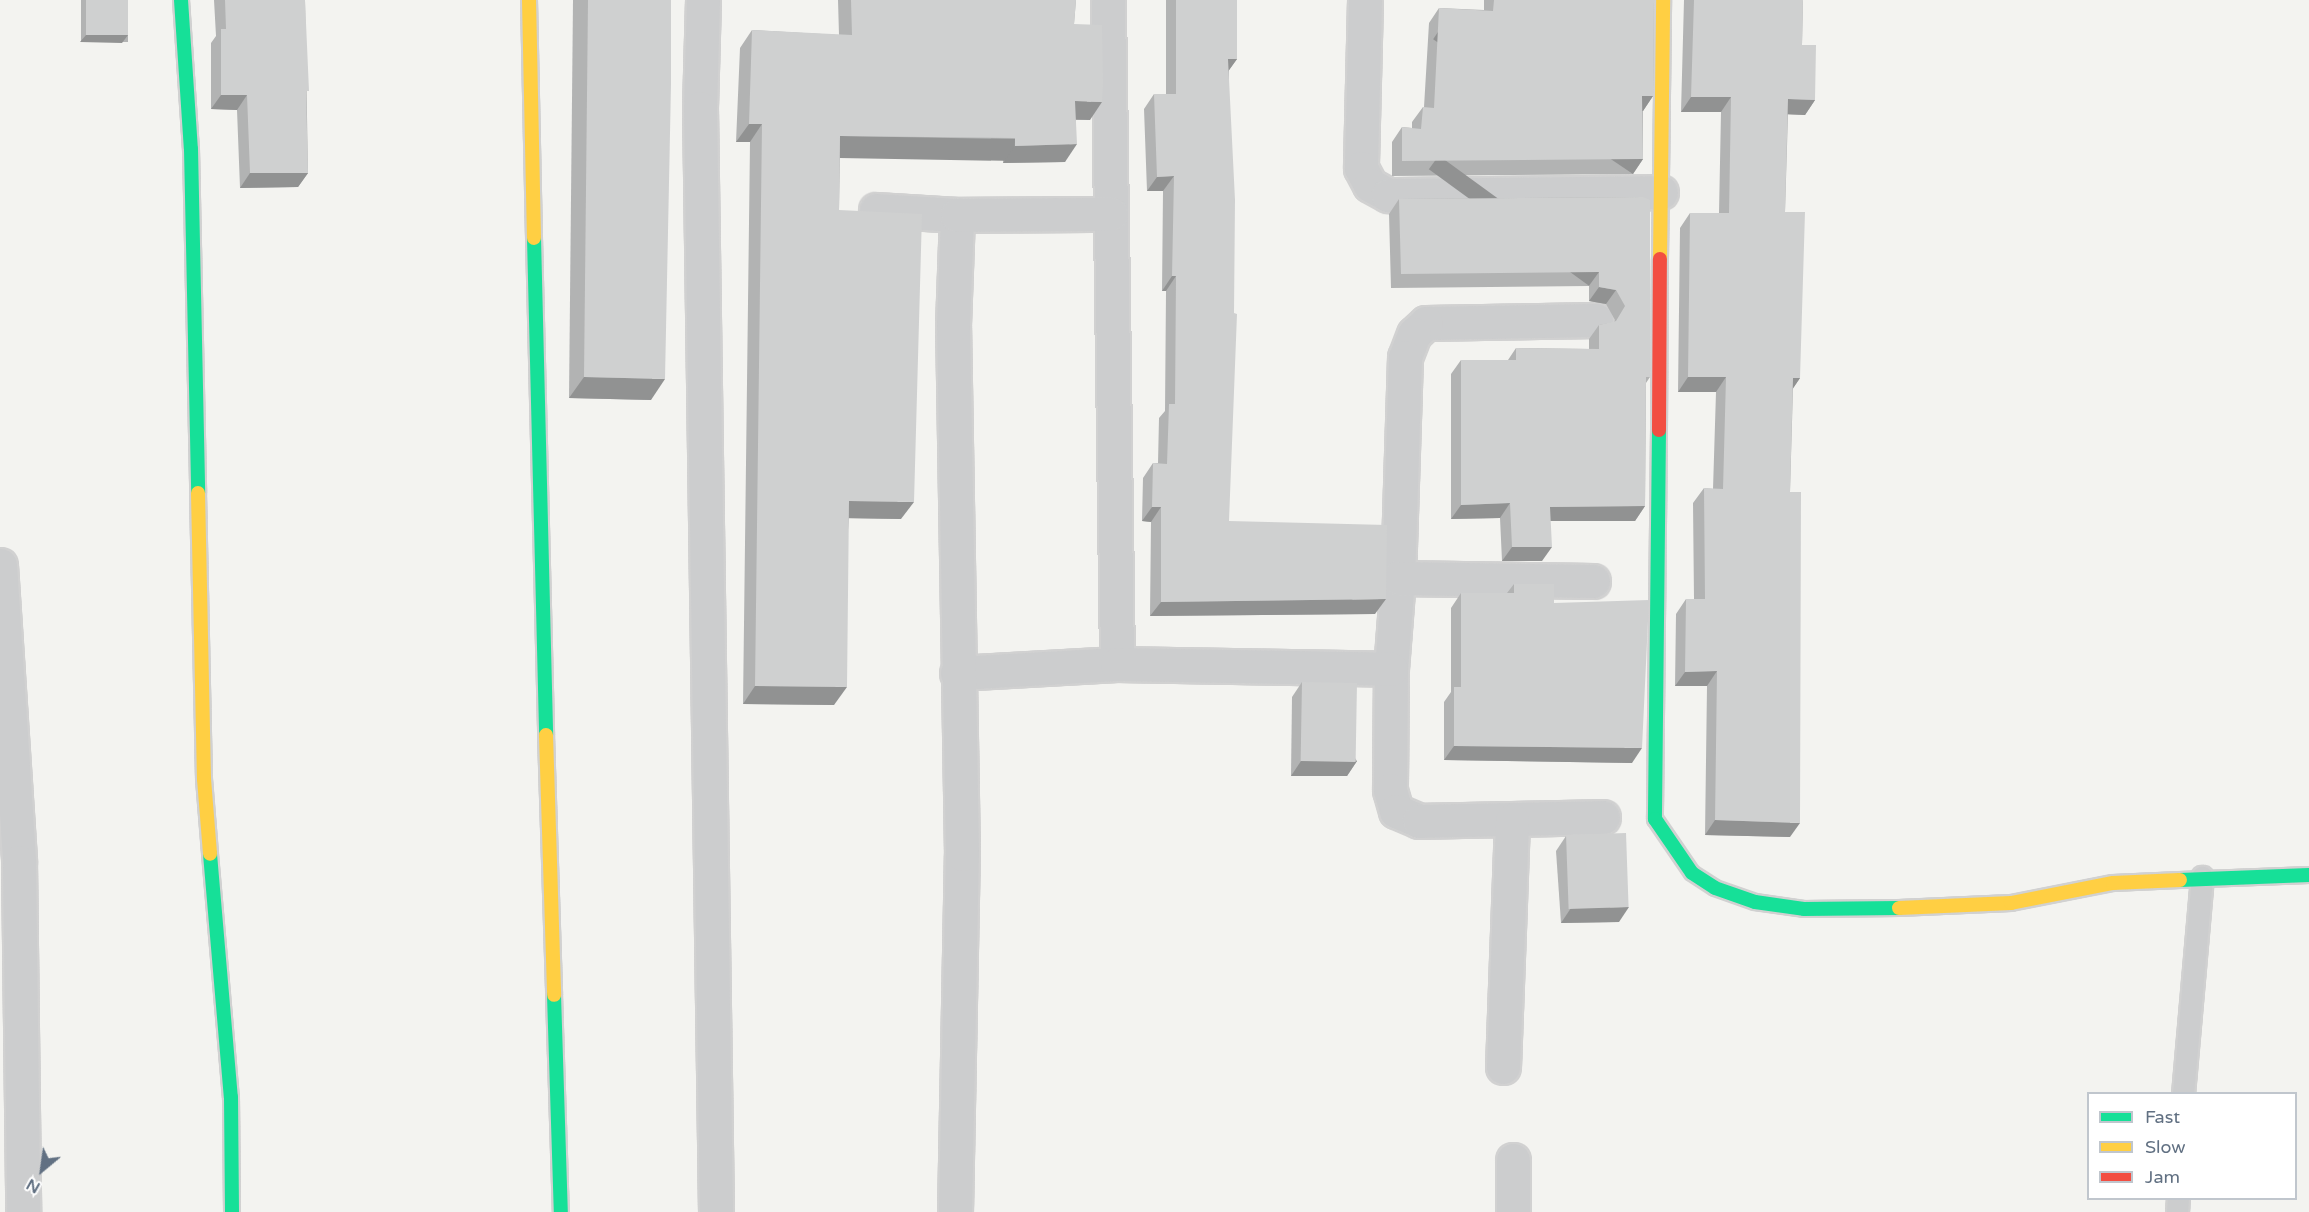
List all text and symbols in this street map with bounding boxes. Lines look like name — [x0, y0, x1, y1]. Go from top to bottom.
legend — [2087, 1092, 2297, 1200]
text: Fast — [2145, 1106, 2180, 1128]
text: Slow — [2145, 1136, 2186, 1158]
north arrow — [12, 1140, 72, 1200]
text: Jam — [2145, 1166, 2180, 1188]
text: N — [23, 1174, 44, 1198]

